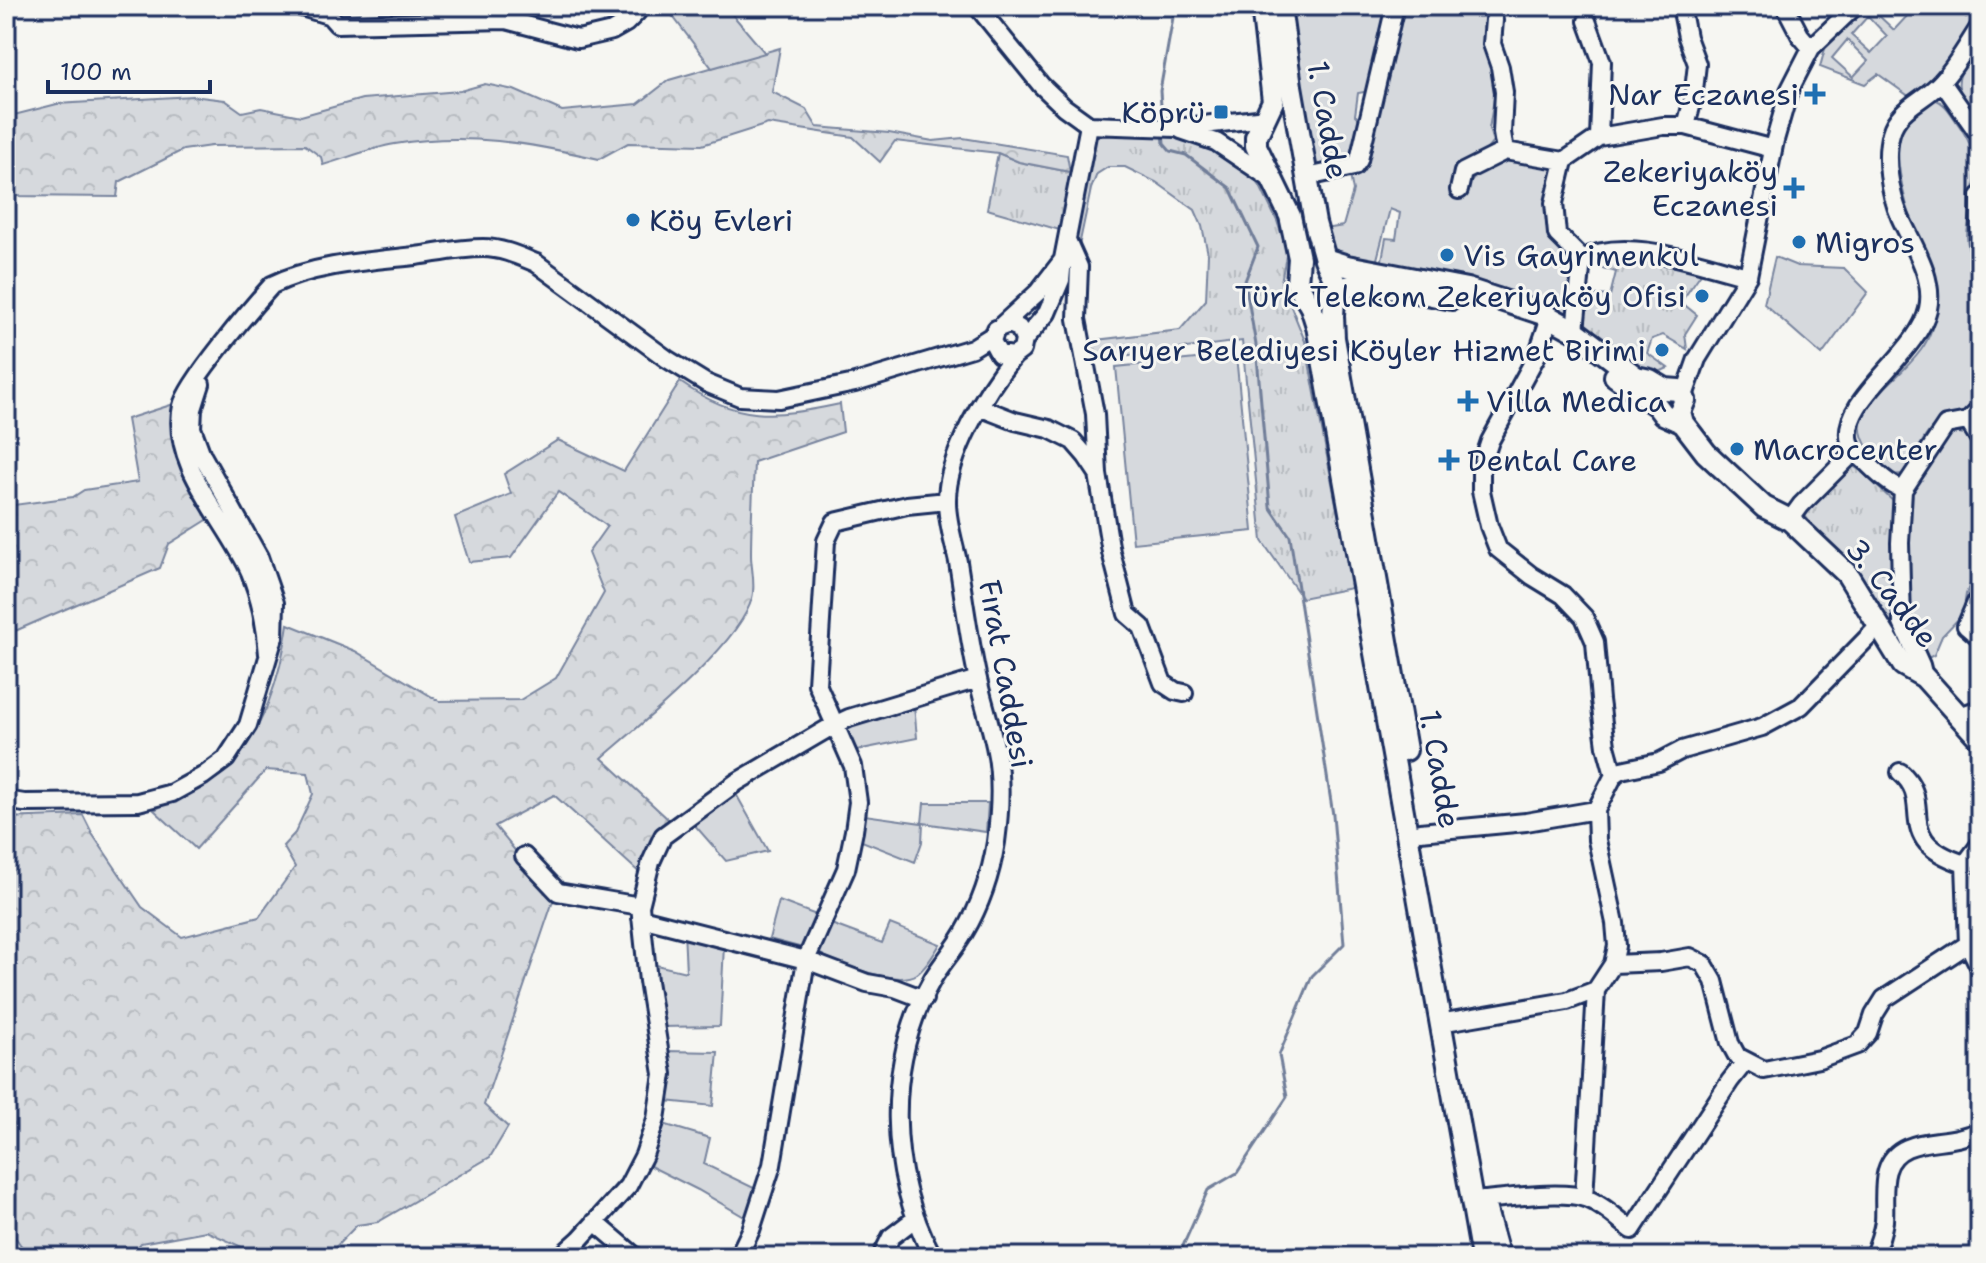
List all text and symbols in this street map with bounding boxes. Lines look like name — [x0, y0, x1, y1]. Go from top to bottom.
scale bar — [48, 44, 210, 94]
text: 100 m — [60, 56, 132, 88]
street label: 1. Cadde — [1297, 58, 1359, 182]
place label: Nar Eczanesi — [1608, 74, 1799, 115]
marker: Nar Eczanesi — [1806, 85, 1824, 103]
place label: Köprü — [1121, 92, 1205, 133]
marker: Köprü — [1212, 103, 1230, 121]
place label: Zekeriyaköy Eczanesi — [1603, 151, 1778, 226]
marker: Zekeriyaköy Eczanesi — [1785, 179, 1803, 197]
place label: Köy Evleri — [649, 200, 793, 241]
marker: Köy Evleri — [624, 211, 642, 229]
place label: Migros — [1815, 222, 1915, 263]
marker: Migros — [1790, 233, 1808, 251]
place label: Vis Gayrimenkul — [1463, 235, 1699, 276]
marker: Vis Gayrimenkul — [1438, 246, 1456, 264]
place label: Türk Telekom Zekeriyaköy Ofisi — [1235, 276, 1686, 317]
marker: Türk Telekom Zekeriyaköy Ofisi — [1693, 287, 1711, 305]
place label: Sarıyer Belediyesi Köyler Hizmet Birimi — [1082, 330, 1646, 371]
marker: Sarıyer Belediyesi Köyler Hizmet Birimi — [1653, 341, 1671, 359]
place label: Villa Medica — [1486, 381, 1667, 422]
marker: Villa Medica — [1457, 390, 1479, 412]
place label: Macrocenter — [1753, 429, 1938, 470]
place label: Dental Care — [1467, 440, 1637, 481]
marker: Macrocenter — [1728, 440, 1746, 458]
marker: Dental Care — [1438, 449, 1460, 471]
street label: 3. Cadde — [1836, 530, 1948, 656]
street label: Fırat Caddesi — [969, 577, 1043, 771]
street label: 1. Cadde — [1409, 707, 1471, 831]

